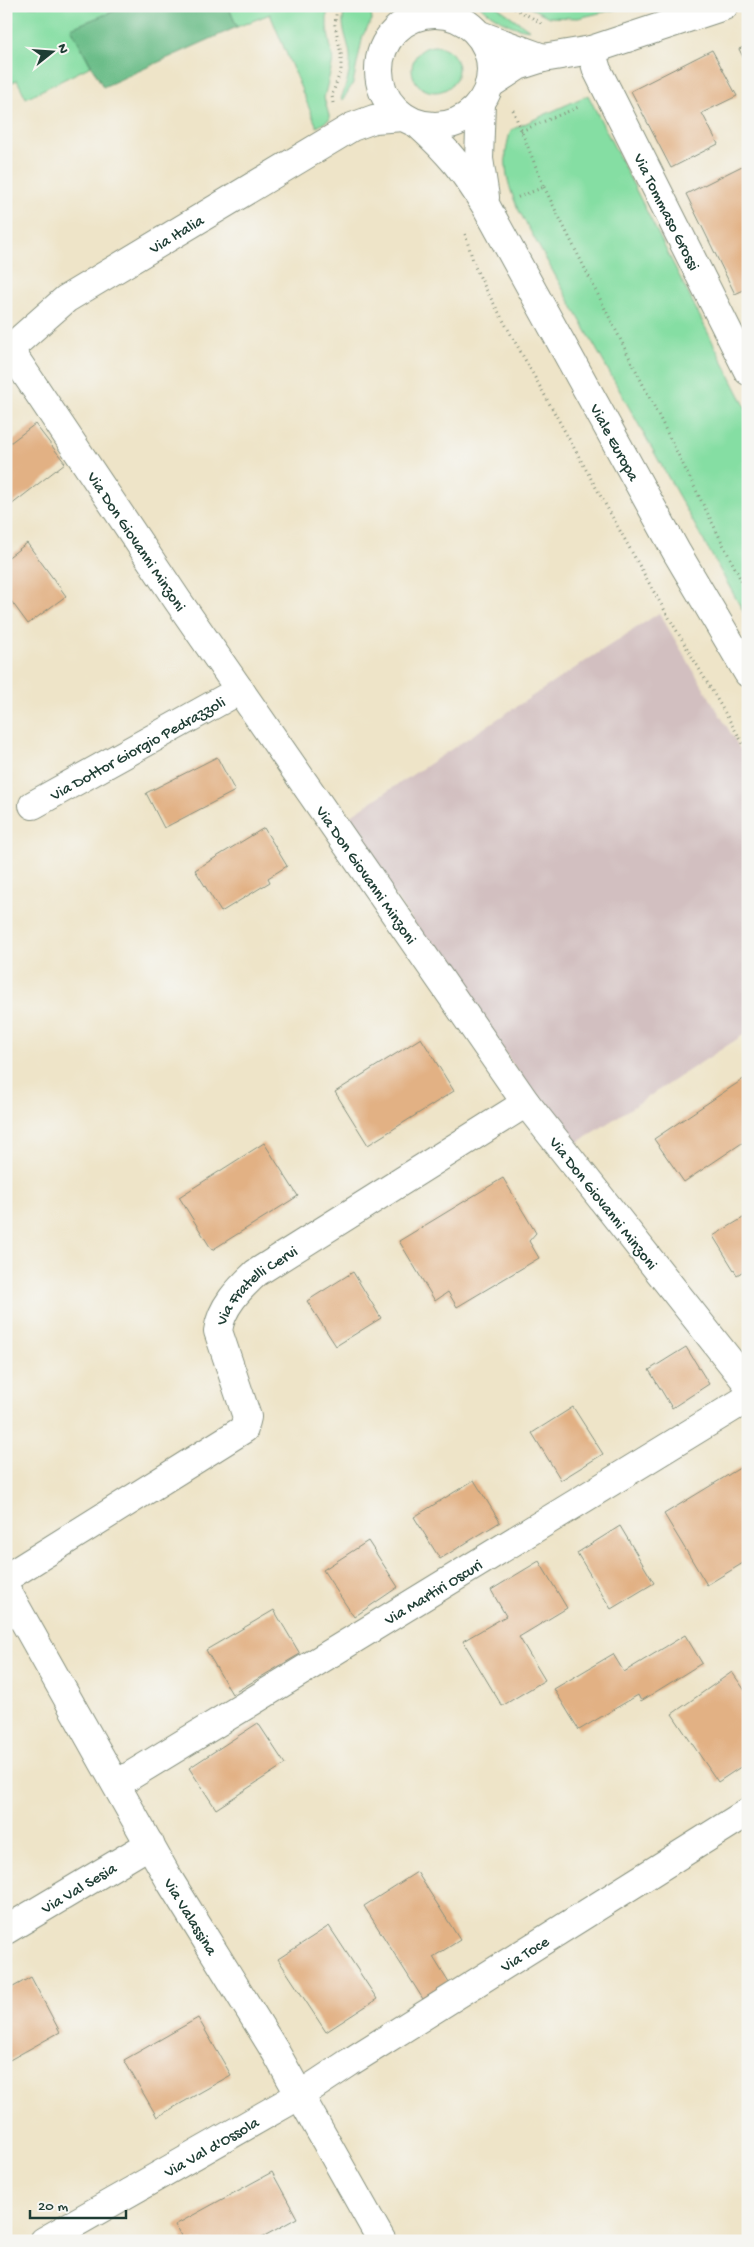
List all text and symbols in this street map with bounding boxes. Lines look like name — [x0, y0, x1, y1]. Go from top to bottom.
north arrow — [28, 28, 78, 78]
text: N — [53, 42, 72, 56]
street label: Via Tommaso Grossi — [627, 150, 702, 275]
street label: Via Italia — [146, 212, 209, 260]
street label: Viale Europa — [583, 401, 642, 486]
street label: Via Don Giovanni Minzoni — [81, 469, 188, 616]
street label: Via Dottor Giorgio Pedrazzoli — [47, 694, 230, 807]
street label: Via Don Giovanni Minzoni — [309, 803, 419, 949]
street label: Via Don Giovanni Minzoni — [543, 1134, 660, 1275]
street label: Via Fratelli Cervi — [213, 1243, 302, 1329]
street label: Via Martiri Oscuri — [381, 1557, 487, 1632]
street label: Via Val Sesia — [38, 1860, 122, 1920]
street label: Via Valassina — [157, 1875, 220, 1961]
street label: Via Toce — [497, 1933, 554, 1978]
street label: Via Val d'Ossola — [161, 2114, 264, 2184]
scale bar — [30, 2187, 126, 2219]
text: 20 m — [38, 2198, 68, 2216]

